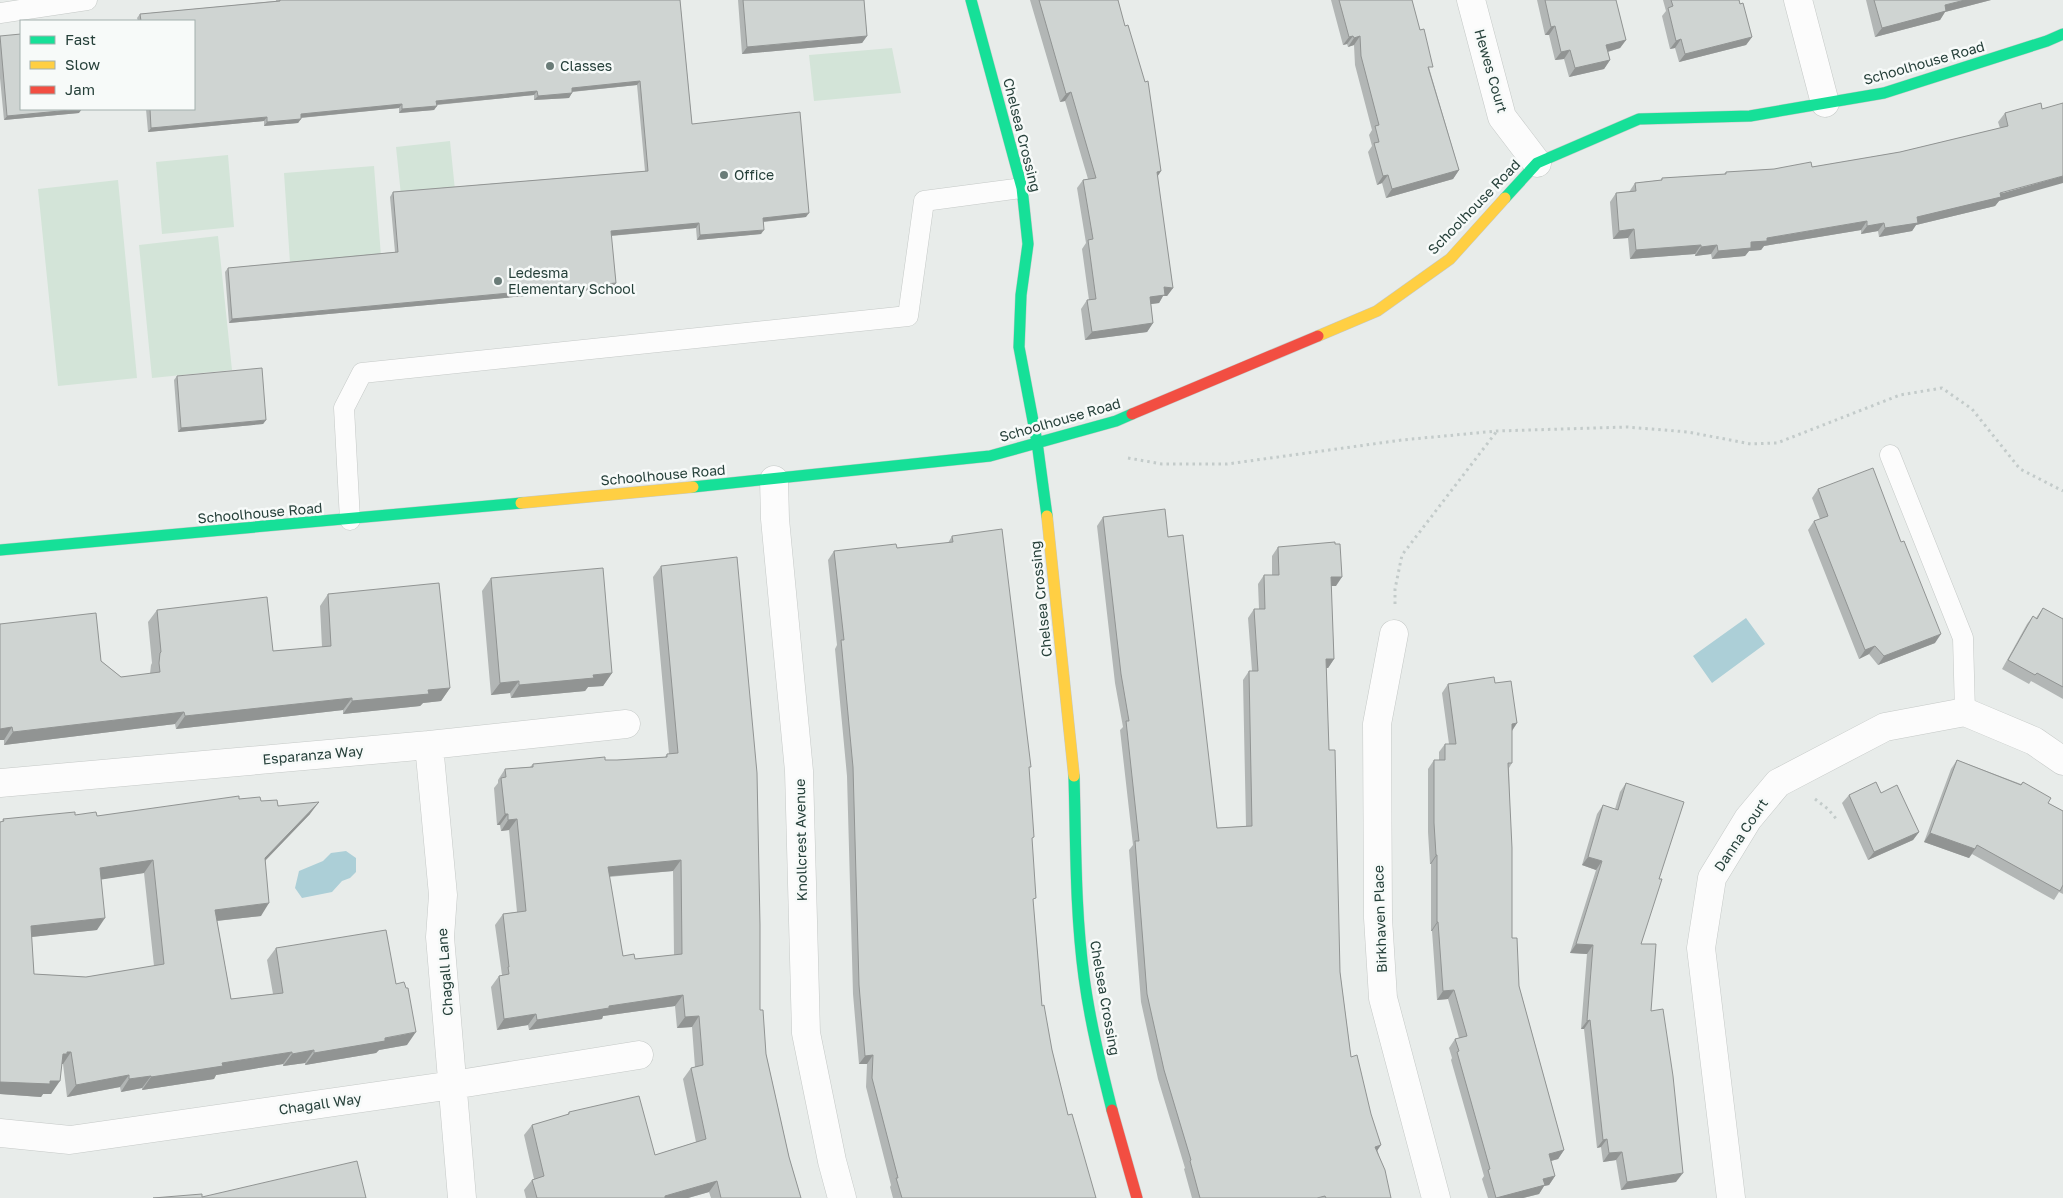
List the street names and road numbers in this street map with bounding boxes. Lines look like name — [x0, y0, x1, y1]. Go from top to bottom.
street label: Hewes Court — [1471, 27, 1512, 115]
street label: Schoolhouse Road — [1861, 37, 1986, 88]
street label: Chelsea Crossing — [1000, 76, 1045, 194]
street label: Schoolhouse Road — [1424, 156, 1523, 258]
street label: Schoolhouse Road — [997, 394, 1122, 445]
street label: Schoolhouse Road — [600, 461, 726, 488]
street label: Schoolhouse Road — [197, 499, 323, 526]
street label: Chelsea Crossing — [1026, 540, 1055, 658]
street label: Esparanza Way — [262, 742, 364, 767]
street label: Knollcrest Avenue — [791, 779, 810, 901]
street label: Danna Court — [1710, 795, 1771, 874]
street label: Birkhaven Place — [1369, 865, 1390, 973]
street label: Chagall Lane — [433, 928, 456, 1016]
street label: Chelsea Crossing — [1087, 939, 1124, 1057]
street label: Chagall Way — [277, 1089, 363, 1118]

